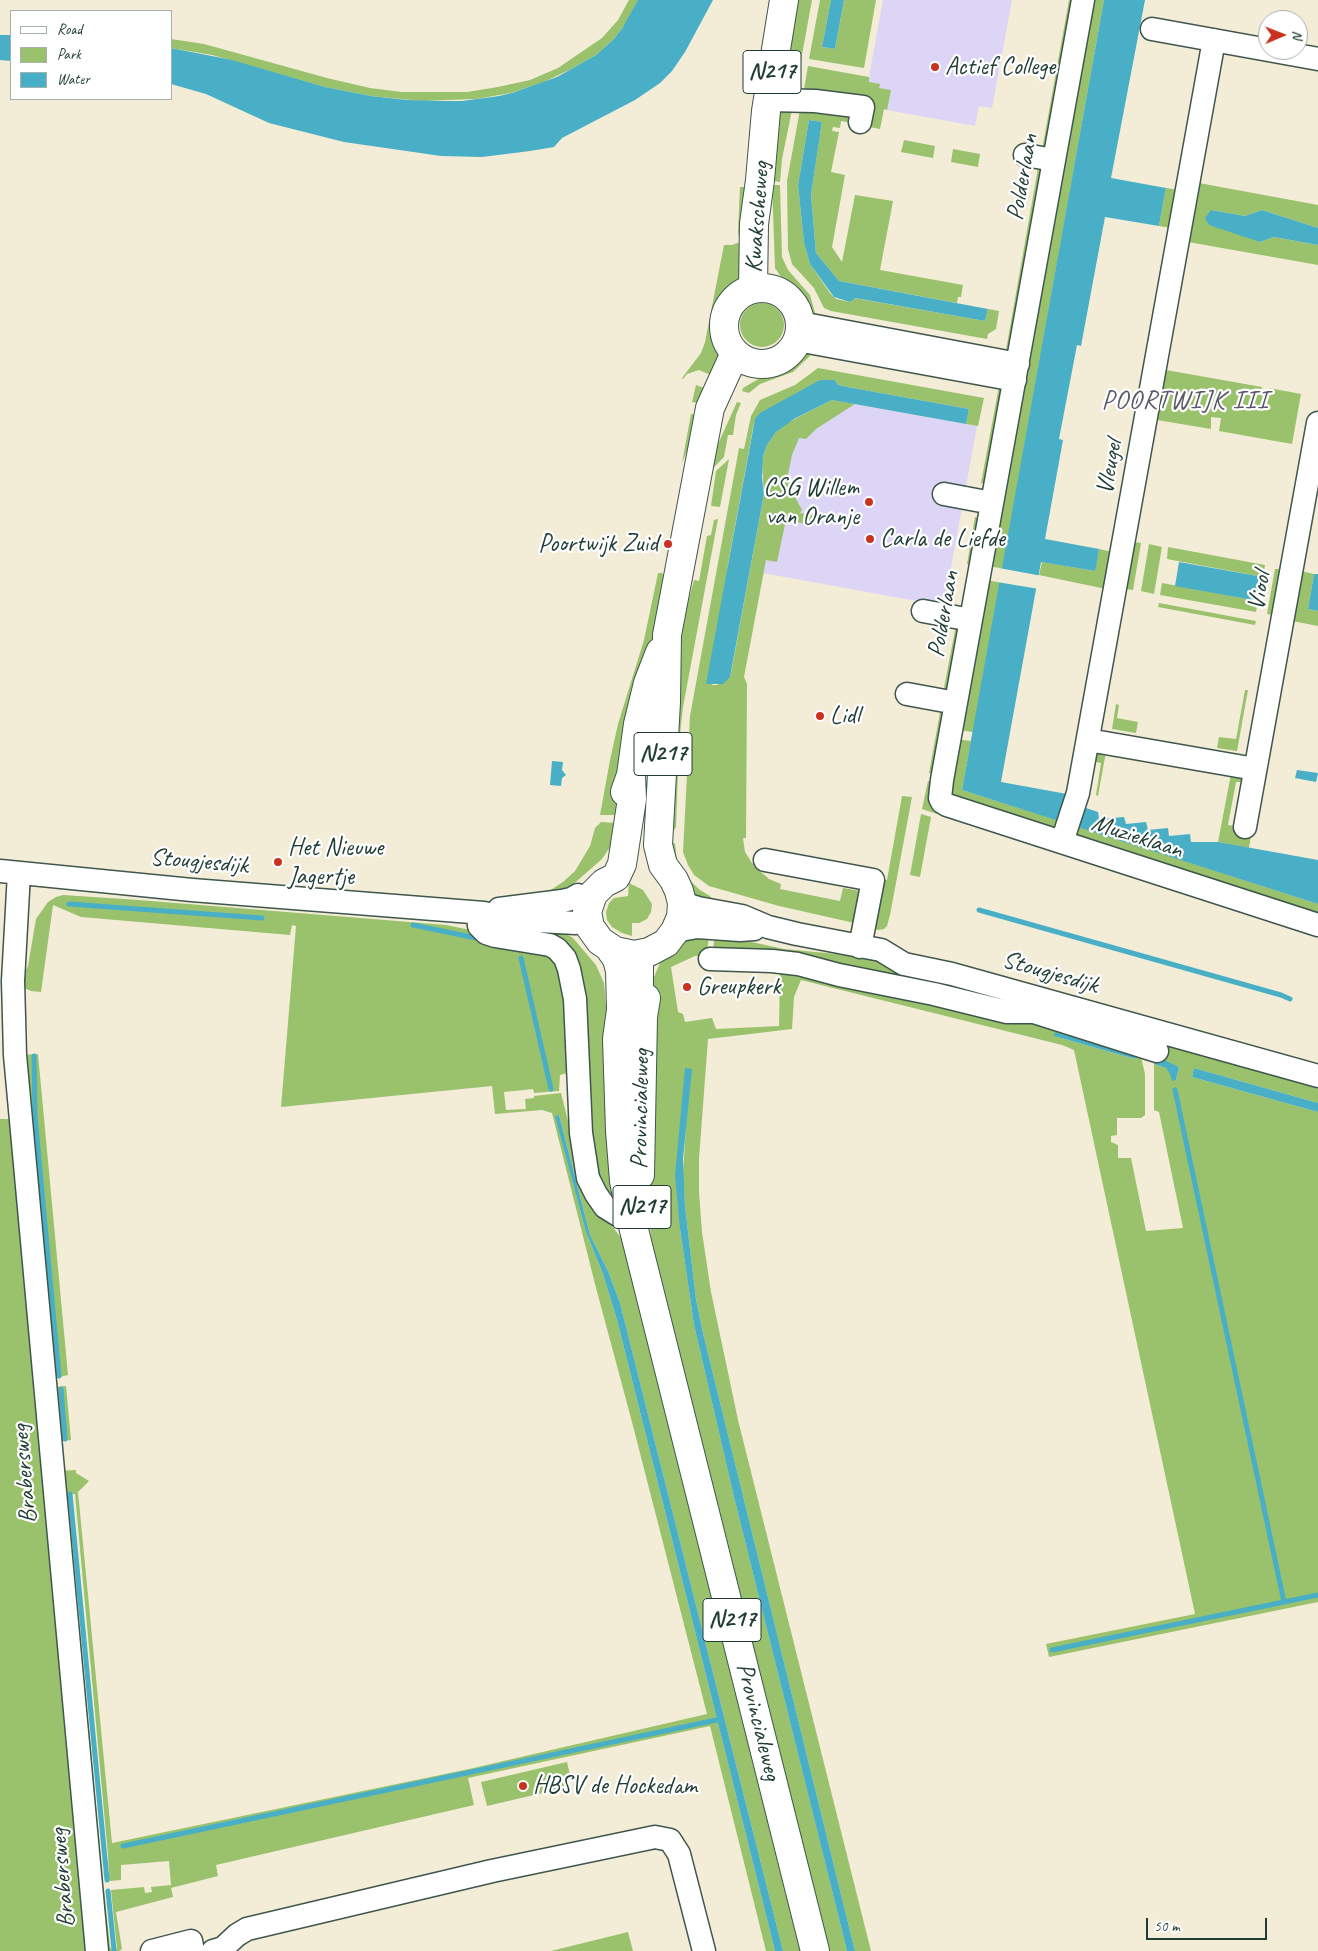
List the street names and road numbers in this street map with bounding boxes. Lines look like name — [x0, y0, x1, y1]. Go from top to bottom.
road number: N217 — [743, 51, 801, 94]
street label: Polderlaan — [1001, 131, 1045, 223]
street label: Kwakscheweg — [739, 160, 777, 274]
street label: Vleugel — [1090, 437, 1130, 497]
street label: Polderlaan — [922, 568, 966, 660]
street label: Viool — [1242, 569, 1278, 613]
road number: N217 — [634, 732, 692, 776]
street label: Muzieklaan — [1088, 808, 1186, 866]
street label: Stougjesdijk — [149, 843, 249, 881]
street label: Stougjesdijk — [999, 945, 1101, 1001]
street label: Provincialeweg — [625, 1049, 657, 1169]
road number: N217 — [613, 1186, 671, 1228]
street label: Brabersweg — [6, 1423, 44, 1525]
road number: N217 — [703, 1598, 761, 1642]
street label: Provincialeweg — [729, 1660, 787, 1784]
street label: Brabersweg — [44, 1827, 82, 1929]

